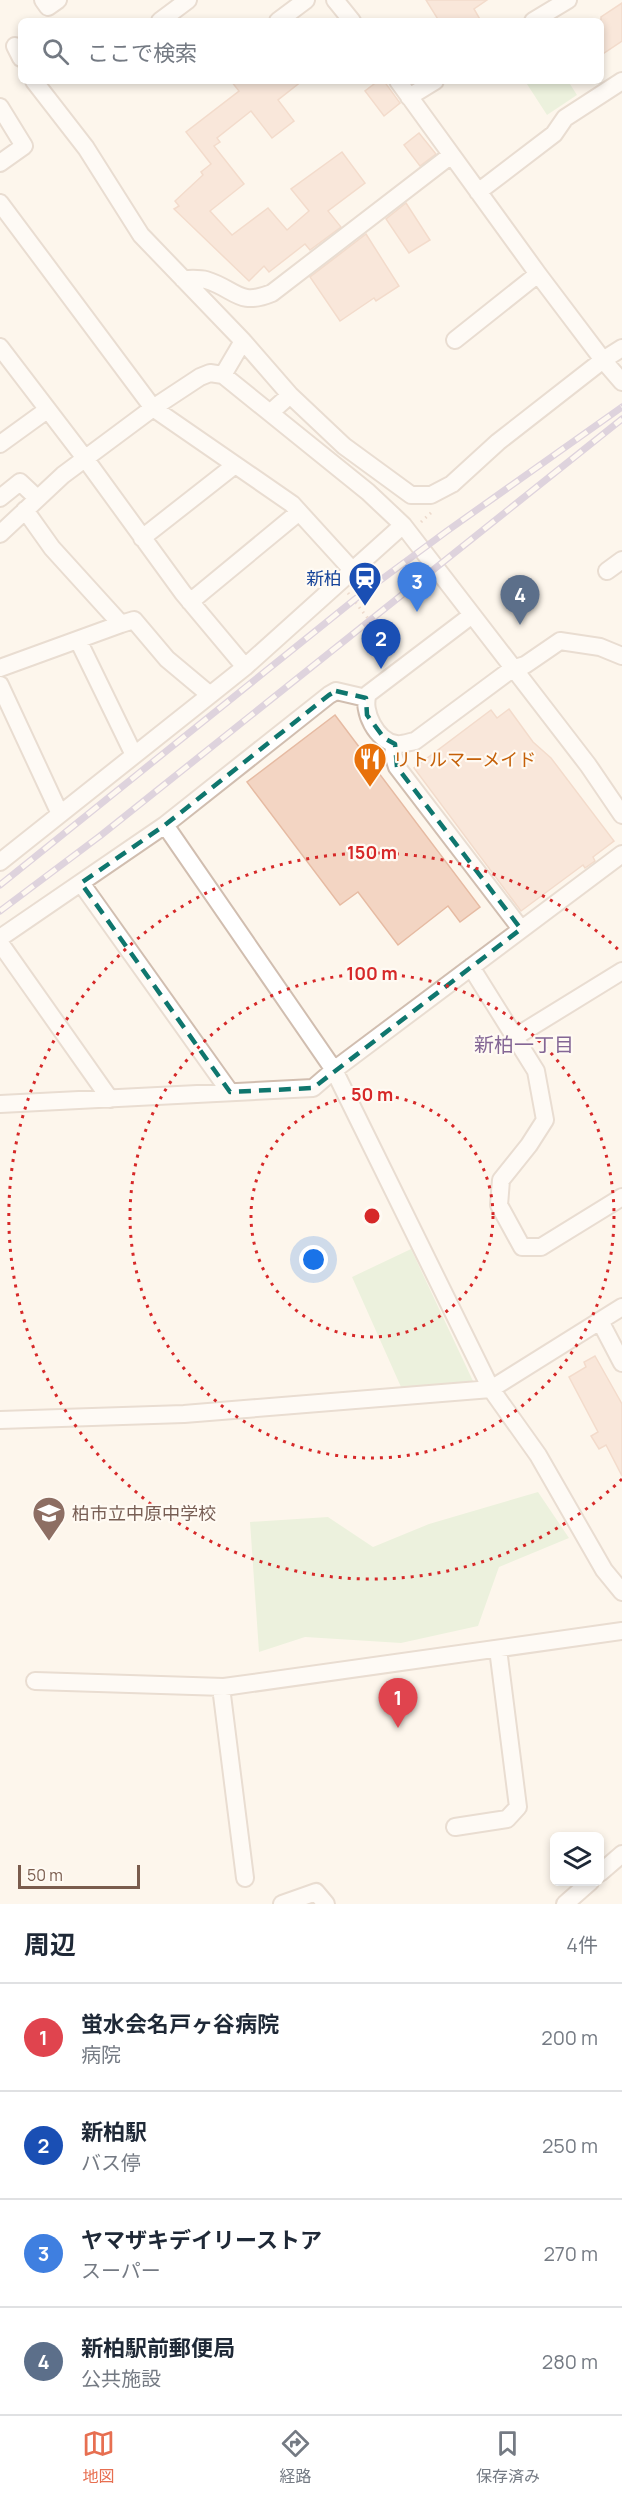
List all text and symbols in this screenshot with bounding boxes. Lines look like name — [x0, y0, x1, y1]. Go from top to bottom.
search box — [18, 18, 604, 84]
icon: search — [39, 35, 72, 68]
text: ここで検索 — [87, 38, 197, 68]
station icon: 新柏 — [347, 560, 383, 607]
pin: 3 — [398, 562, 436, 612]
place label: 新柏 — [306, 566, 342, 590]
pin: 4 — [500, 576, 540, 625]
pin: 2 — [362, 620, 400, 669]
restaurant icon: リトルマーメイド — [352, 741, 388, 788]
place label: リトルマーメイド — [393, 747, 536, 771]
text: 150 m — [347, 840, 397, 864]
text: 100 m — [346, 961, 398, 985]
district label: 新柏一丁目 — [474, 1031, 574, 1058]
text: 50 m — [351, 1082, 393, 1106]
centre of rings — [362, 1206, 382, 1226]
your location — [299, 1245, 328, 1274]
school or university icon: 柏市立中原中学校 — [31, 1495, 67, 1542]
place label: 柏市立中原中学校 — [72, 1501, 216, 1525]
pin: 1 — [378, 1678, 418, 1728]
map controls — [550, 1832, 604, 1886]
button: layers — [550, 1832, 604, 1886]
scale bar — [18, 1862, 140, 1890]
text: 50 m — [27, 1864, 63, 1886]
text: 周辺 — [24, 1926, 76, 1962]
text: 4件 — [566, 1931, 598, 1958]
text: 蛍水会名戸ヶ谷病院 — [81, 2009, 279, 2039]
text: 1 — [39, 2024, 48, 2051]
text: 200 m — [541, 2024, 598, 2051]
text: 病院 — [81, 2041, 121, 2068]
text: 新柏駅 — [81, 2117, 147, 2147]
text: 2 — [38, 2132, 49, 2159]
text: 250 m — [542, 2132, 598, 2159]
text: バス停 — [81, 2149, 141, 2176]
text: ヤマザキデイリーストア — [81, 2225, 322, 2255]
text: 3 — [38, 2240, 49, 2267]
text: 270 m — [543, 2240, 598, 2267]
text: スーパー — [81, 2257, 161, 2284]
text: 新柏駅前郵便局 — [81, 2333, 235, 2363]
text: 4 — [37, 2348, 50, 2375]
text: 280 m — [542, 2348, 598, 2375]
text: 公共施設 — [81, 2365, 161, 2392]
tab: 地図 — [82, 2427, 115, 2487]
tab: 経路 — [279, 2427, 312, 2487]
tab: 保存済み — [476, 2427, 540, 2487]

